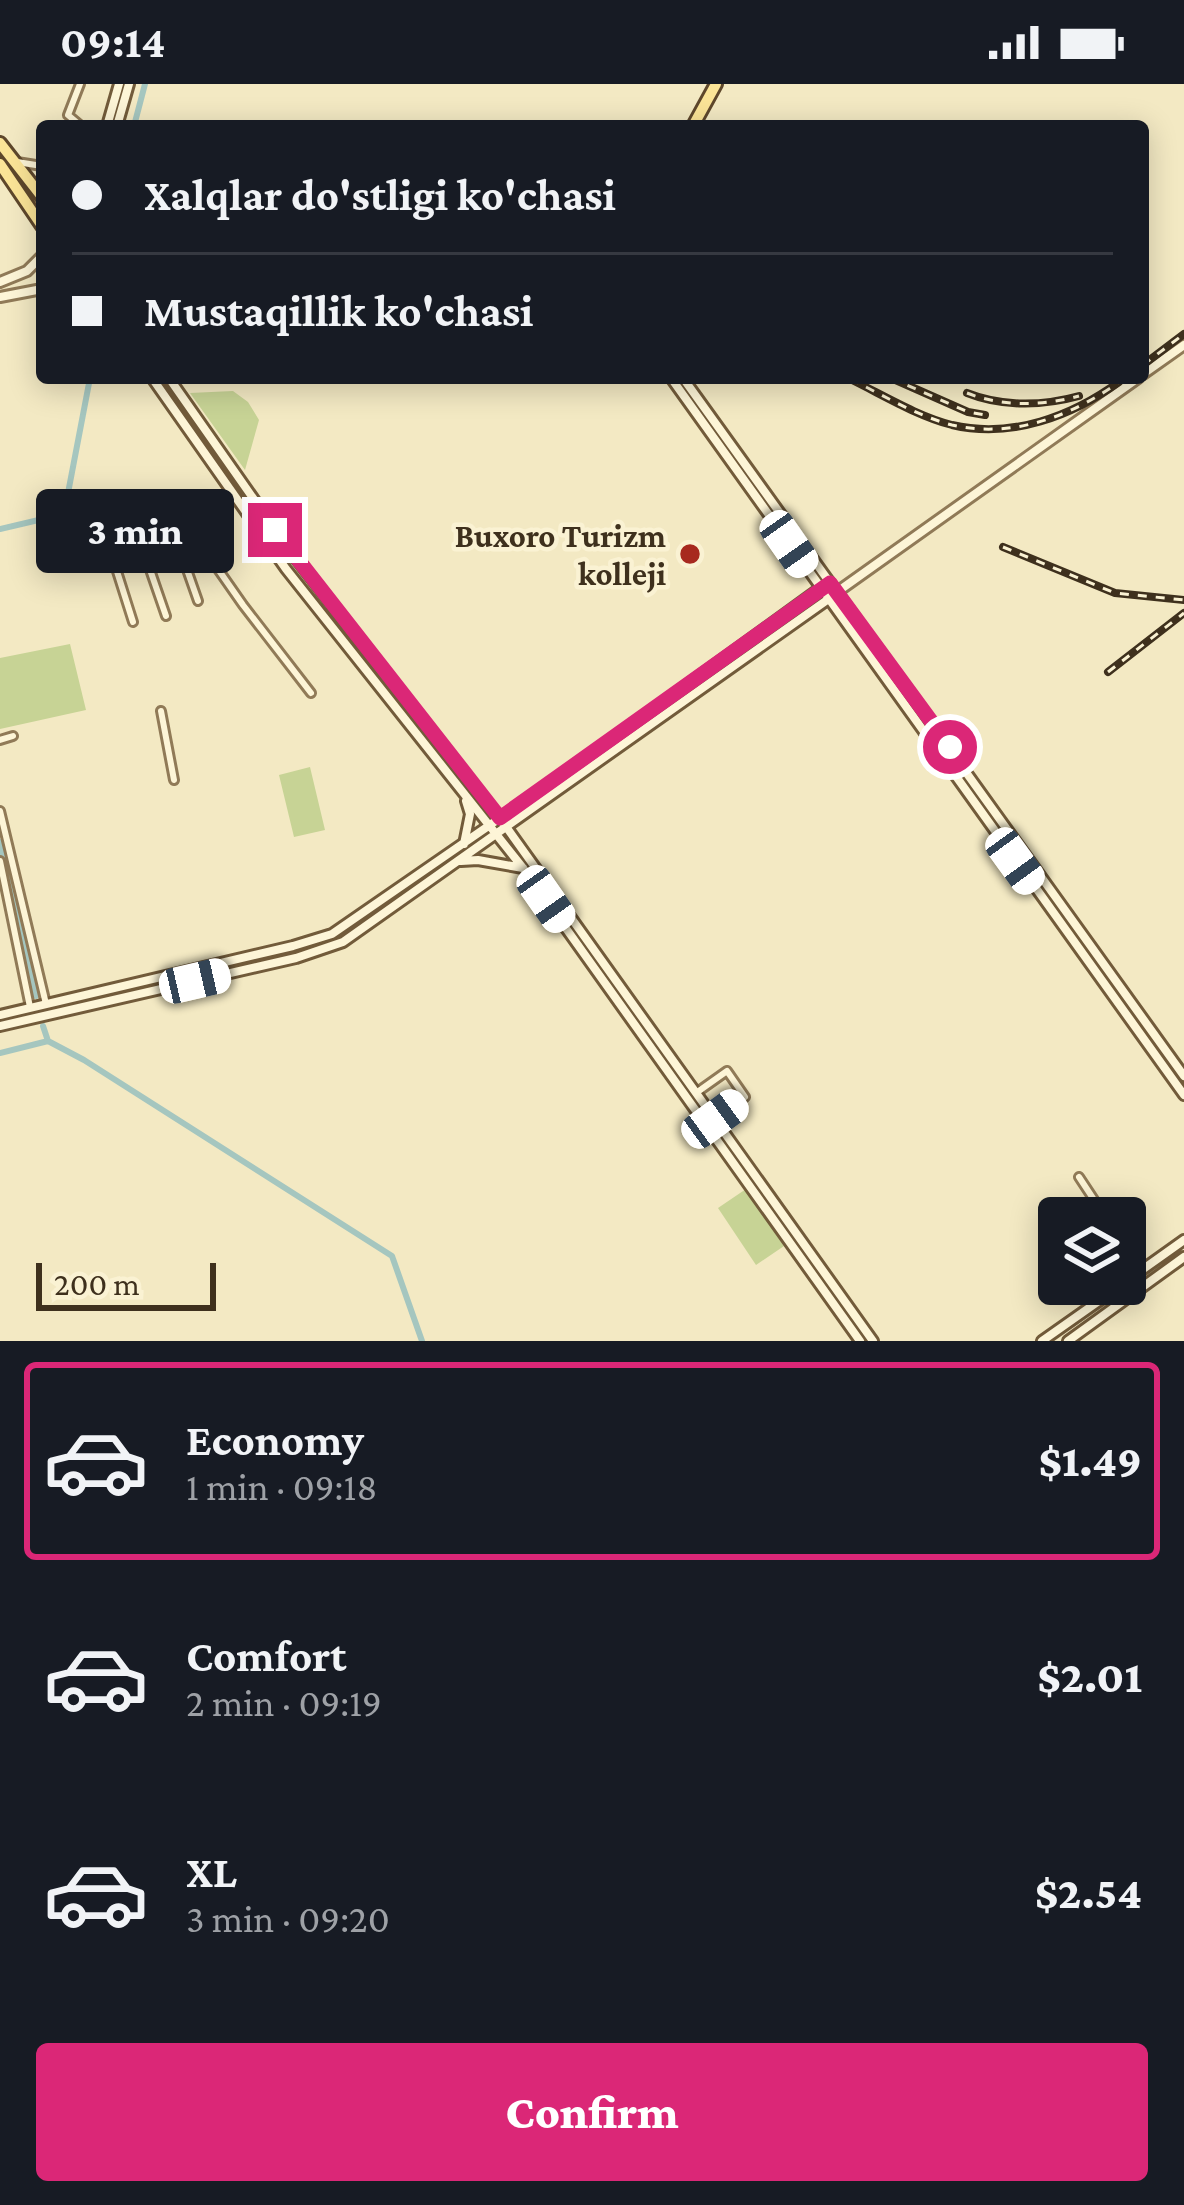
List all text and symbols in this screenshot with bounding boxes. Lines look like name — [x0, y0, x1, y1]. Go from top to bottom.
text: 09:14 — [60, 17, 166, 67]
text: Xalqlar do'stligi ko'chasi — [144, 170, 616, 220]
text: Mustaqillik ko'chasi — [144, 286, 533, 336]
callout: 3 min — [35, 488, 233, 572]
route end — [248, 503, 302, 557]
car — [754, 504, 824, 584]
text: 3 min — [87, 509, 183, 552]
place label: Buxoro Turizm kolleji — [455, 517, 666, 593]
marker: Buxoro Turizm kolleji — [677, 541, 703, 567]
route start — [923, 720, 977, 774]
car — [979, 821, 1051, 901]
car — [511, 859, 581, 939]
car — [156, 955, 234, 1007]
car — [675, 1083, 755, 1155]
map controls — [1038, 1197, 1146, 1305]
button: layers — [1038, 1197, 1146, 1305]
scale bar — [36, 1257, 216, 1310]
text: 200 m — [54, 1265, 140, 1302]
icon: car — [42, 1407, 150, 1515]
text: Economy — [186, 1415, 364, 1465]
text: $1.49 — [1039, 1436, 1142, 1486]
text: 1 min · 09:18 — [186, 1465, 377, 1508]
icon: car — [42, 1623, 150, 1731]
text: Comfort — [186, 1631, 347, 1681]
text: $2.01 — [1037, 1652, 1142, 1702]
text: 2 min · 09:19 — [186, 1681, 382, 1724]
icon: car — [42, 1839, 150, 1947]
text: XL — [186, 1847, 237, 1897]
text: $2.54 — [1035, 1868, 1142, 1918]
text: 3 min · 09:20 — [186, 1897, 390, 1940]
button: Confirm — [36, 2043, 1148, 2181]

